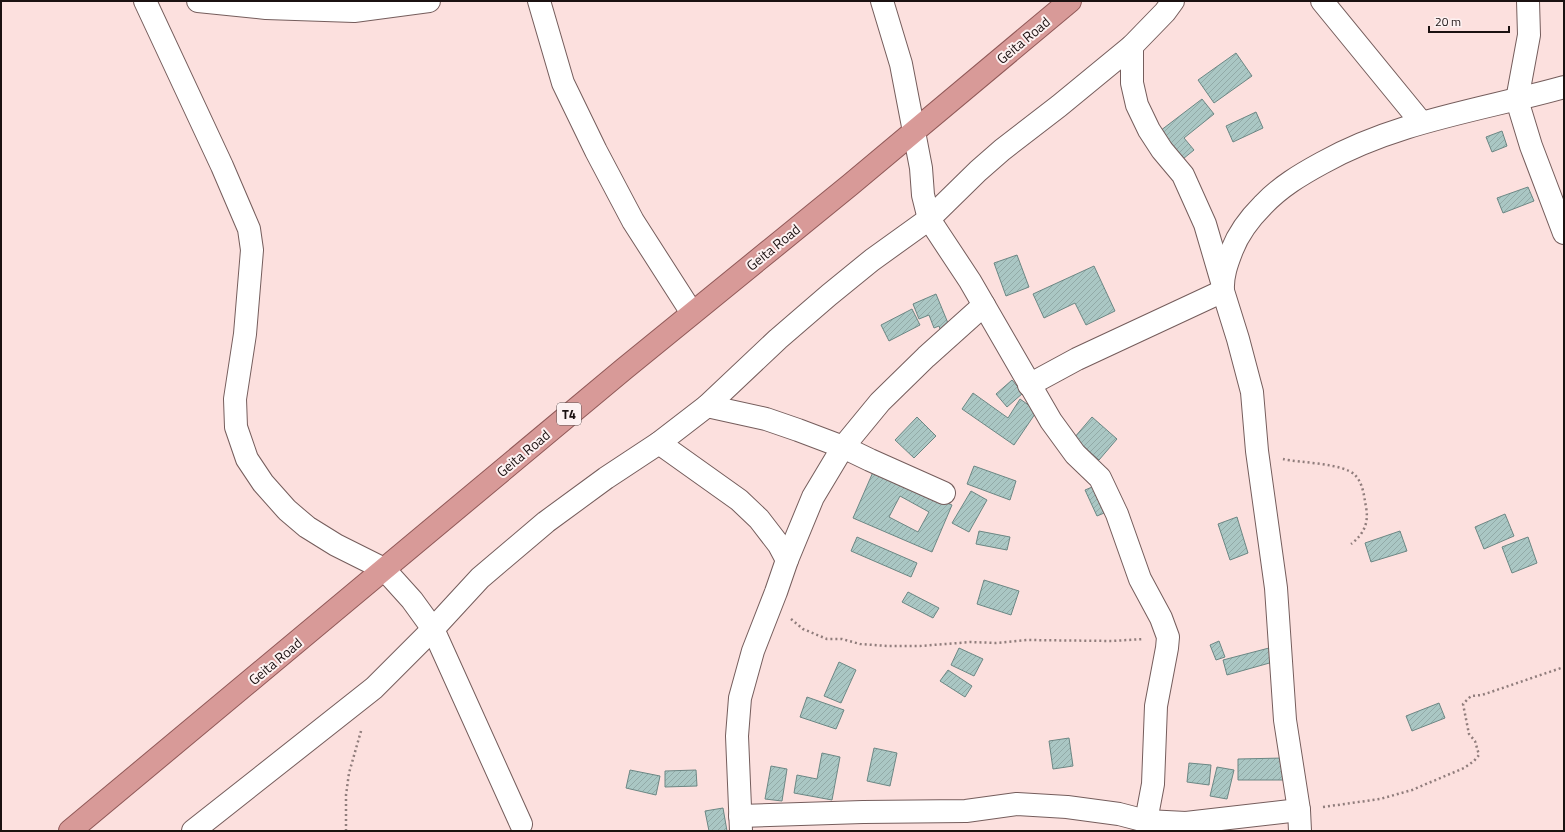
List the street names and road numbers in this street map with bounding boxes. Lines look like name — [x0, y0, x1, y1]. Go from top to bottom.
street label: Geita Road — [992, 11, 1054, 69]
street label: Geita Road — [741, 219, 805, 275]
road number: T4 — [557, 403, 581, 425]
street label: Geita Road — [492, 424, 554, 482]
street label: Geita Road — [244, 632, 306, 690]

